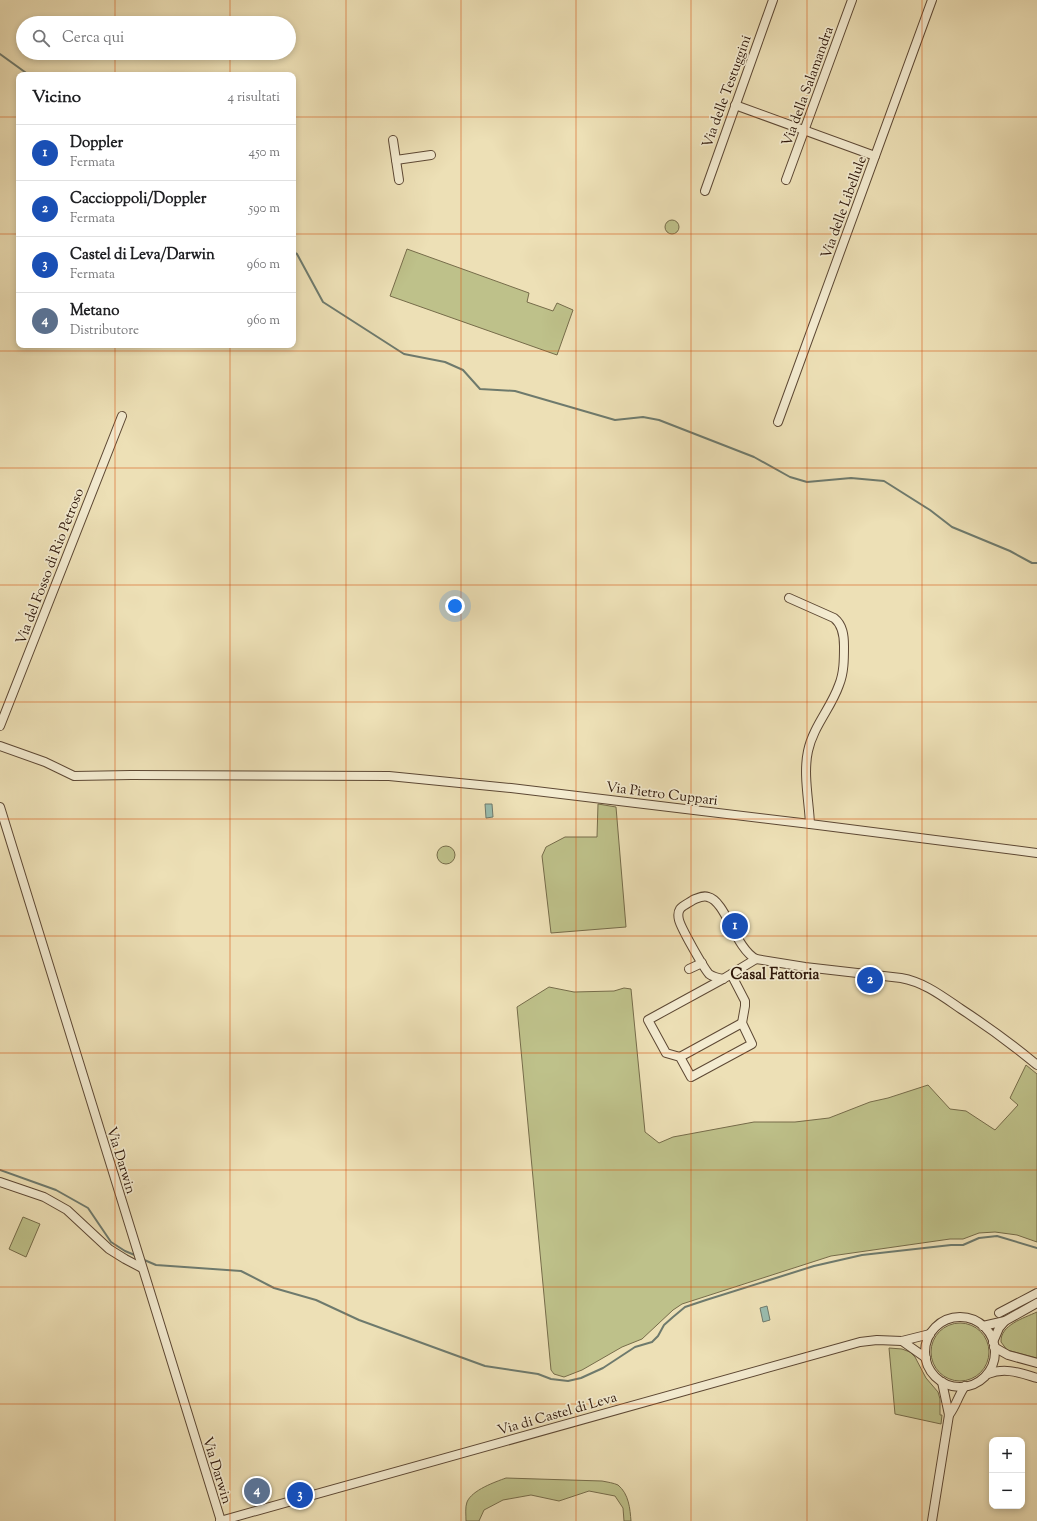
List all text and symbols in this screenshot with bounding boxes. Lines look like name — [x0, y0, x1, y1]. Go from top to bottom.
search box — [16, 16, 296, 60]
street label: Via della Salamandra — [778, 23, 840, 149]
icon: search — [30, 27, 52, 49]
text: Cerca qui — [62, 28, 124, 49]
street label: Via delle Testuggini — [698, 33, 758, 151]
text: Vicino — [32, 86, 81, 110]
text: 4 risultati — [228, 89, 280, 107]
text: Doppler — [70, 133, 123, 154]
text: 1 — [43, 144, 47, 162]
text: 450 m — [249, 144, 280, 162]
text: Fermata — [70, 154, 115, 172]
street label: Via delle Libellule — [817, 154, 873, 262]
text: Caccioppoli/Doppler — [70, 189, 206, 210]
text: 2 — [42, 200, 48, 218]
text: 590 m — [249, 200, 280, 218]
text: Fermata — [70, 210, 115, 228]
text: Castel di Leva/Darwin — [70, 245, 215, 266]
text: 3 — [42, 256, 48, 274]
text: 960 m — [247, 256, 280, 274]
text: Fermata — [70, 266, 115, 284]
text: Metano — [70, 301, 119, 322]
text: 4 — [42, 312, 48, 330]
text: 960 m — [247, 312, 280, 330]
text: Distributore — [70, 322, 139, 340]
street label: Via del Fosso di Rio Petroso — [12, 485, 90, 648]
your location — [445, 596, 465, 616]
street label: Via Pietro Cuppari — [605, 778, 719, 812]
pin: 1 — [722, 911, 748, 941]
district label: Casal Fattoria — [730, 965, 820, 986]
pin: 2 — [857, 965, 883, 995]
street label: Via Darwin — [100, 1125, 140, 1197]
street label: Via di Castel di Leva — [496, 1388, 620, 1442]
street label: Via Darwin — [196, 1435, 236, 1507]
map controls — [989, 1437, 1025, 1509]
button: + — [989, 1437, 1025, 1473]
button: − — [989, 1473, 1025, 1509]
pin: 4 — [244, 1476, 270, 1506]
pin: 3 — [287, 1480, 313, 1510]

